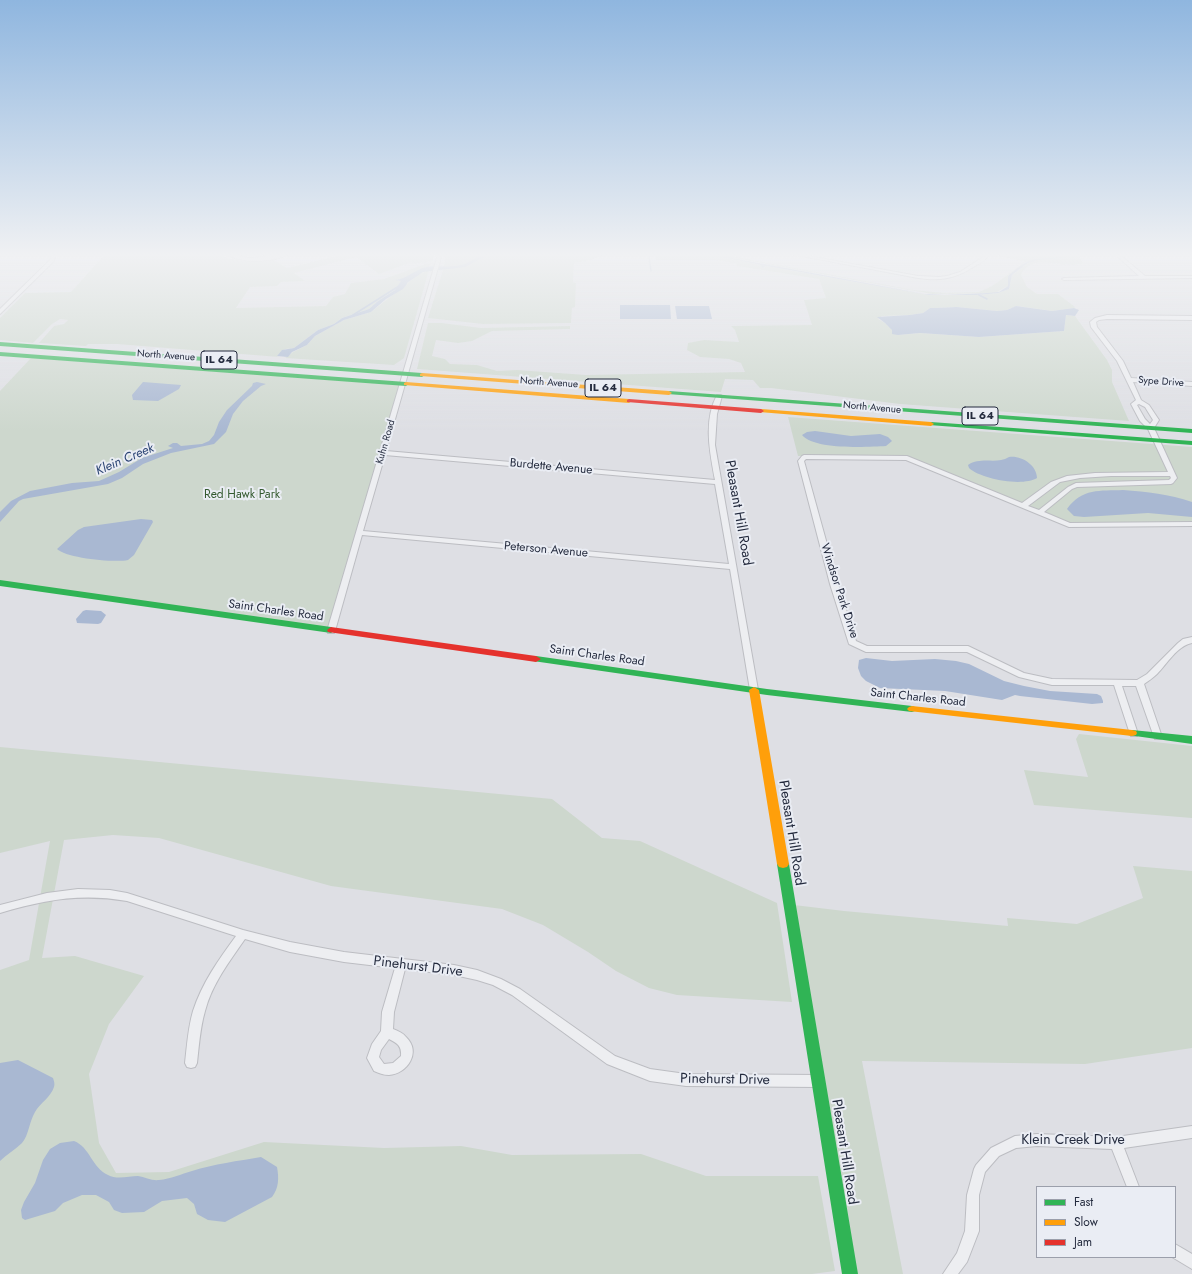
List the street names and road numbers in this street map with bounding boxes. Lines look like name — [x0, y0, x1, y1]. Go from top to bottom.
street label: North Avenue — [136, 348, 196, 364]
road number: IL 64 — [201, 351, 237, 369]
street label: Sype Drive — [1138, 374, 1184, 390]
street label: North Avenue — [519, 375, 579, 391]
road number: IL 64 — [585, 379, 621, 397]
street label: North Avenue — [842, 399, 902, 417]
road number: IL 64 — [962, 407, 998, 425]
street label: Kuhn Road — [374, 418, 398, 466]
street label: Burdette Avenue — [509, 456, 593, 478]
street label: Pleasant Hill Road — [720, 459, 756, 567]
street label: Peterson Avenue — [503, 539, 589, 561]
street label: Windsor Park Drive — [817, 542, 861, 640]
street label: Saint Charles Road — [228, 597, 324, 625]
street label: Saint Charles Road — [549, 642, 645, 670]
street label: Saint Charles Road — [870, 686, 966, 710]
street label: Pleasant Hill Road — [774, 779, 808, 887]
street label: Pinehurst Drive — [372, 953, 464, 981]
street label: Pinehurst Drive — [680, 1071, 770, 1089]
street label: Pleasant Hill Road — [827, 1098, 861, 1206]
street label: Klein Creek Drive — [1021, 1133, 1125, 1149]

